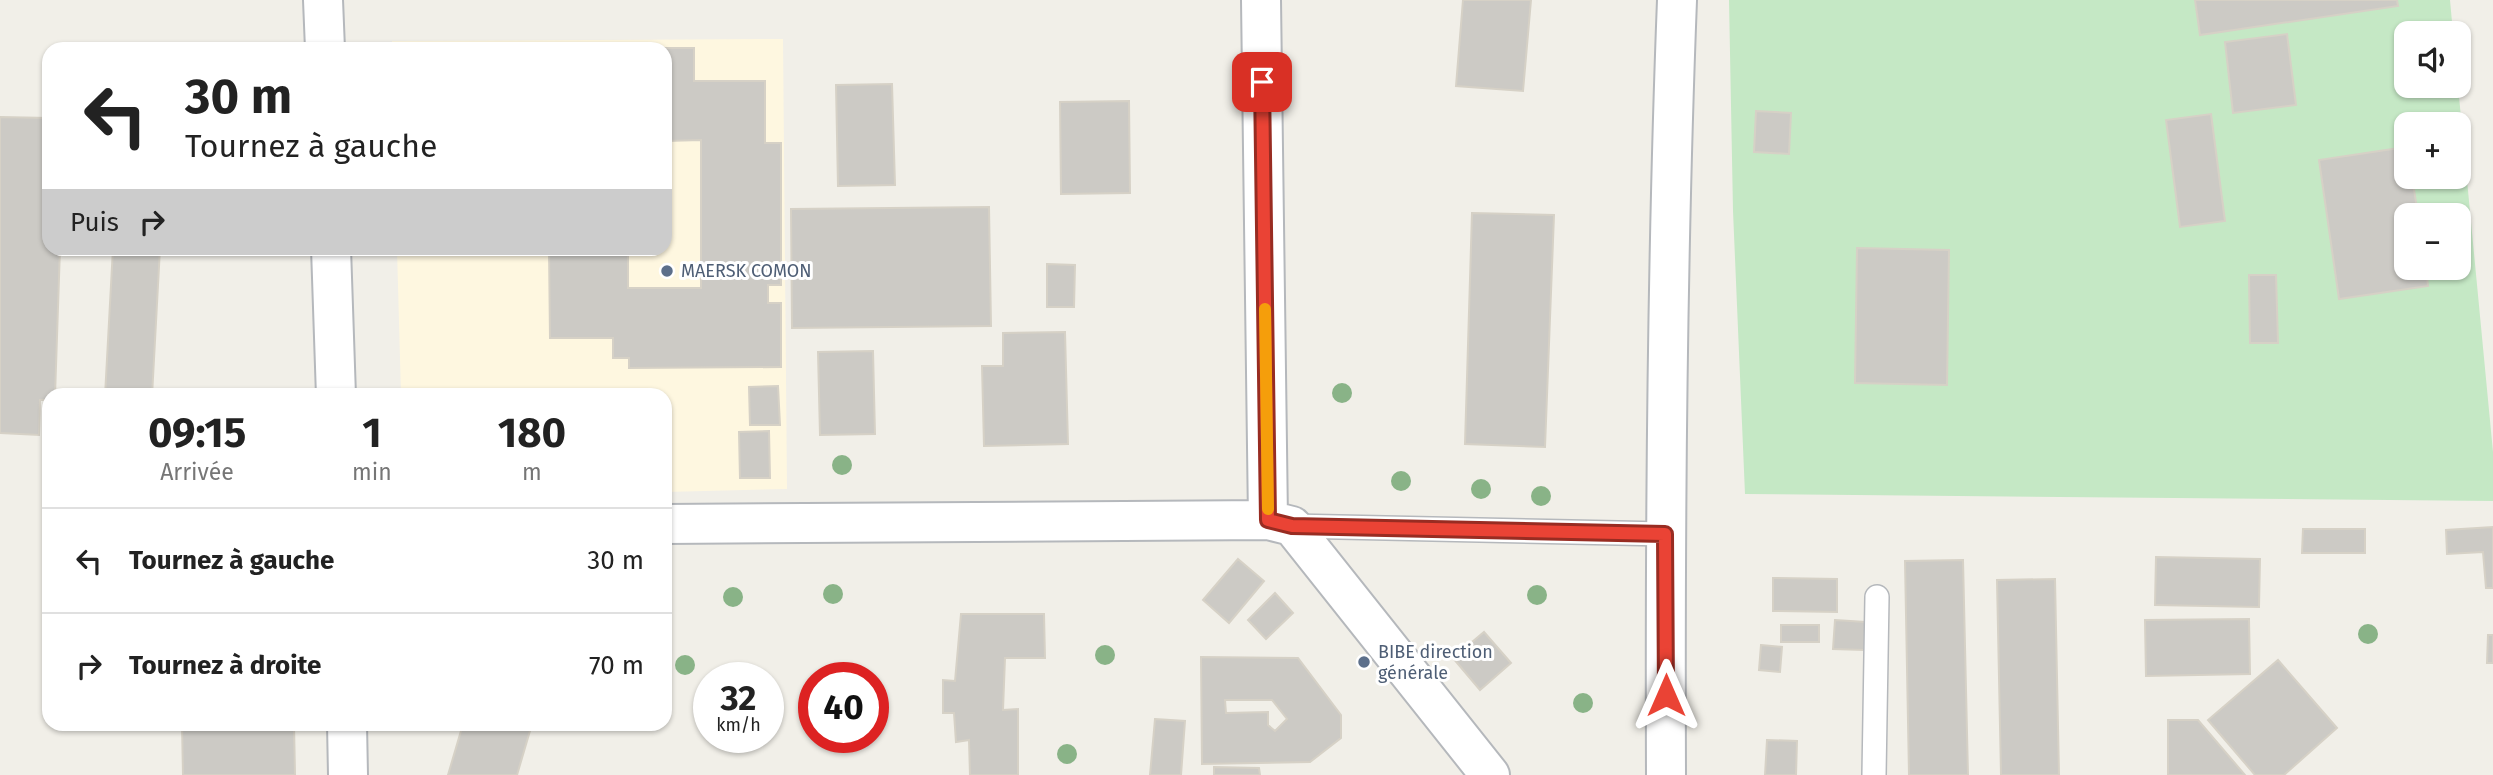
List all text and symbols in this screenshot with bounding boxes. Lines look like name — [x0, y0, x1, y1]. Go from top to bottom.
map controls — [2394, 21, 2471, 280]
button: sound — [2394, 21, 2471, 98]
pin — [1232, 52, 1292, 112]
icon: arrive — [1243, 63, 1281, 101]
text: 30 m — [185, 67, 292, 126]
icon: left — [70, 70, 161, 161]
button: + — [2394, 112, 2471, 189]
text: Tournez à gauche — [185, 127, 437, 165]
icon: right — [133, 203, 171, 241]
button: − — [2394, 203, 2471, 280]
text: Puis — [70, 207, 119, 238]
place label: MAERSK COMON — [681, 260, 812, 282]
marker: MAERSK COMON — [659, 263, 675, 279]
text: 09:15 — [148, 408, 246, 458]
text: 1 — [362, 408, 382, 458]
text: 180 — [498, 408, 566, 458]
text: Arrivée — [160, 458, 234, 486]
text: min — [352, 458, 392, 486]
text: m — [522, 458, 542, 486]
icon: left — [70, 542, 108, 580]
text: Tournez à gauche — [129, 545, 334, 576]
text: 30 m — [587, 545, 644, 576]
place label: BIBE direction générale — [1378, 641, 1493, 684]
icon: right — [70, 647, 108, 685]
text: Tournez à droite — [129, 650, 321, 681]
text: 70 m — [589, 650, 644, 681]
marker: BIBE direction générale — [1356, 654, 1372, 670]
position arrow — [1629, 658, 1703, 732]
speed limit sign: 40 — [798, 662, 889, 753]
text: 32 — [721, 677, 756, 719]
text: km/h — [716, 714, 761, 736]

